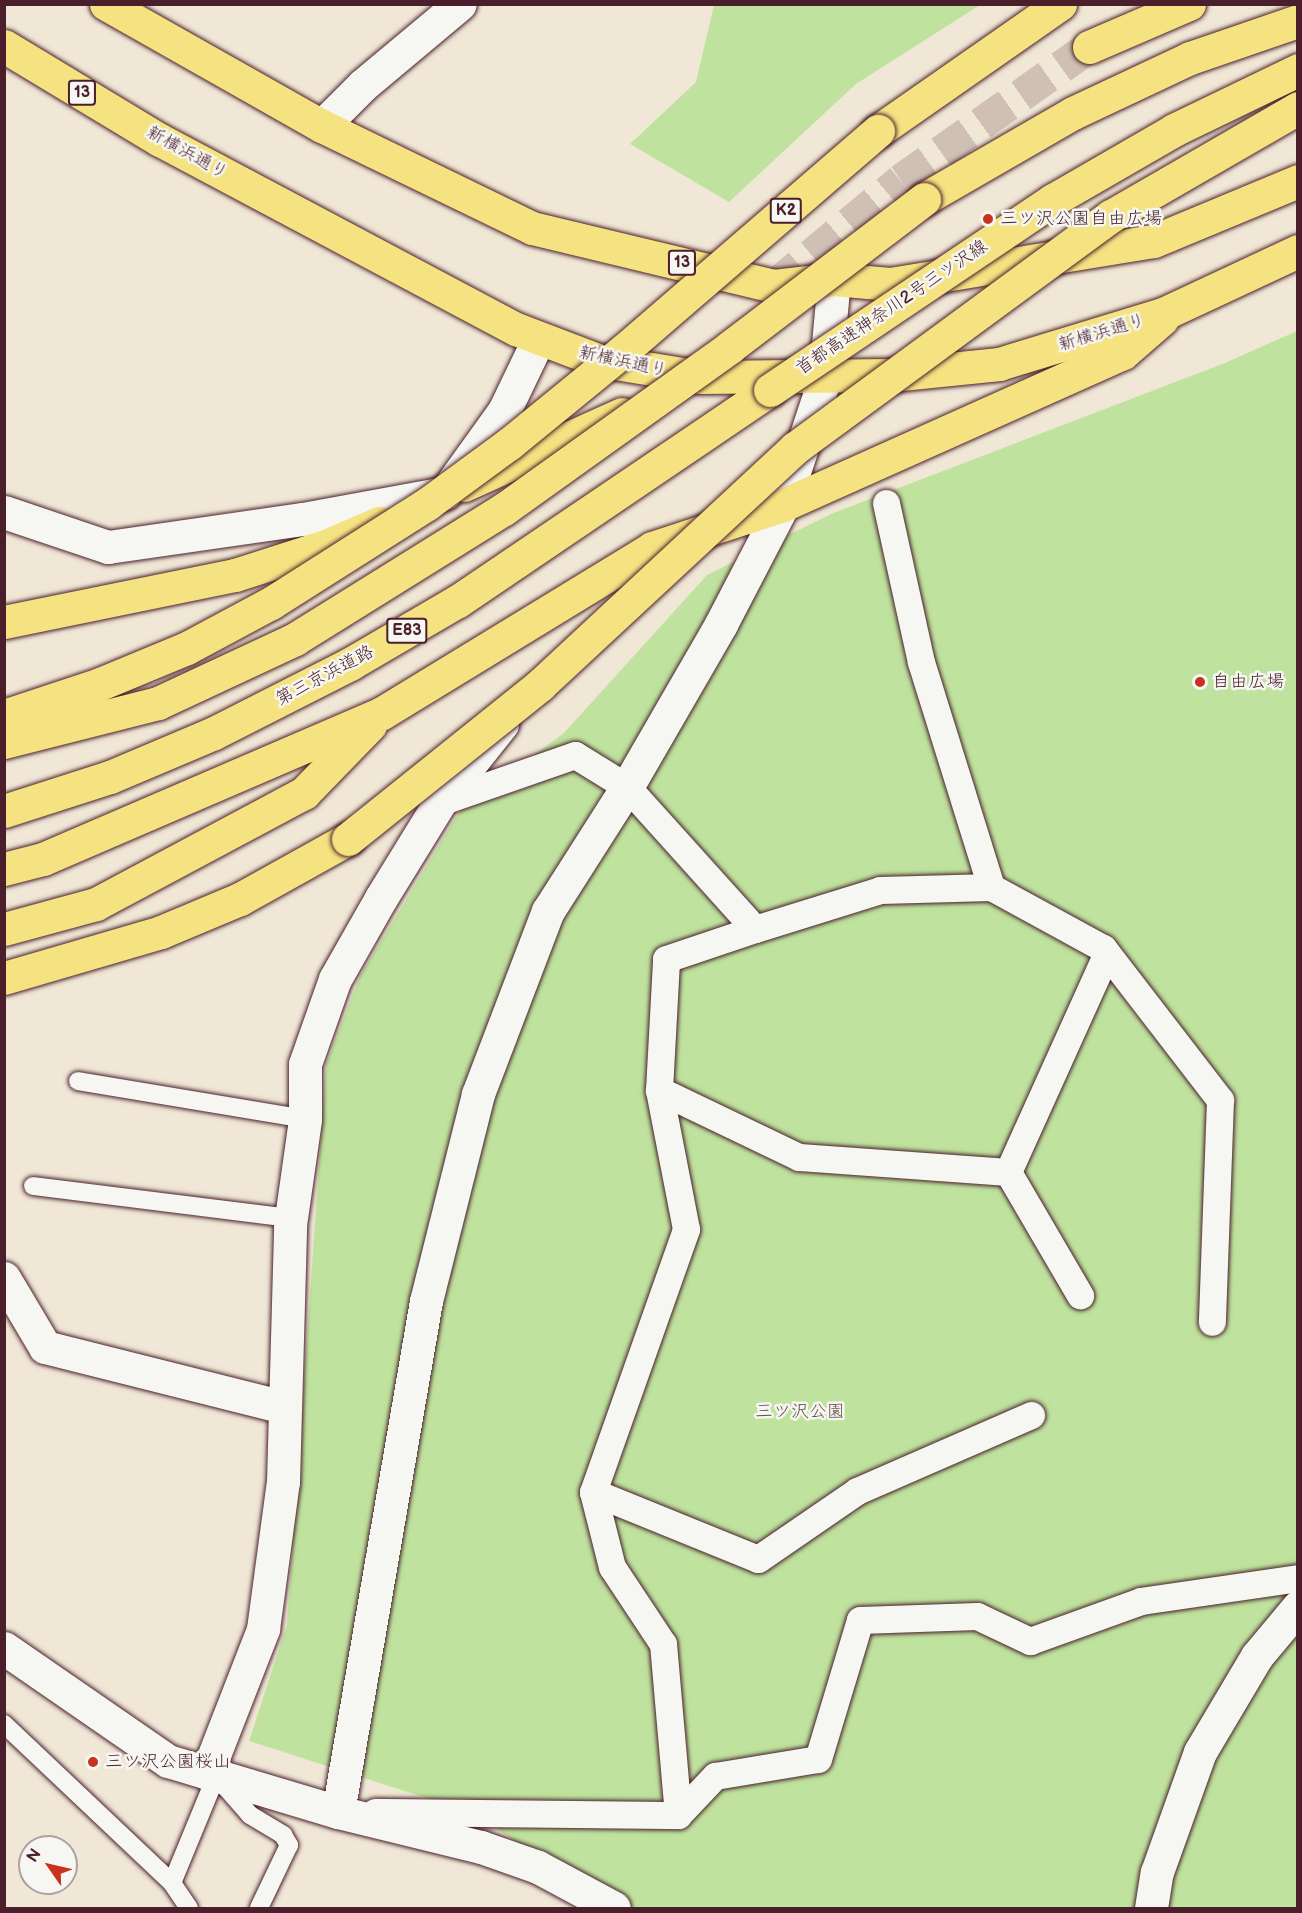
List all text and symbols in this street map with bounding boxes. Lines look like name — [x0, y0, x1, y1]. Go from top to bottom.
road number: 13 — [67, 80, 97, 106]
street label: 新横浜通り — [142, 122, 232, 184]
road number: K2 — [770, 198, 802, 224]
place label: 三ツ沢公園自由広場 — [1000, 208, 1162, 230]
marker: 三ツ沢公園自由広場 — [981, 212, 995, 226]
street label: 首都高速神奈川2号三ツ沢線 — [792, 236, 992, 380]
road number: 13 — [667, 250, 697, 276]
street label: 新横浜通り — [1056, 310, 1148, 356]
street label: 新横浜通り — [577, 342, 669, 382]
road number: E83 — [386, 618, 428, 644]
street label: 第三京浜道路 — [272, 641, 378, 711]
place label: 自由広場 — [1212, 671, 1284, 693]
marker: 自由広場 — [1193, 675, 1207, 689]
park label: 三ツ沢公園 — [755, 1401, 845, 1423]
place label: 三ツ沢公園桜山 — [105, 1751, 231, 1773]
marker: 三ツ沢公園桜山 — [86, 1755, 100, 1769]
north arrow — [18, 1835, 78, 1895]
text: N — [23, 1845, 46, 1866]

